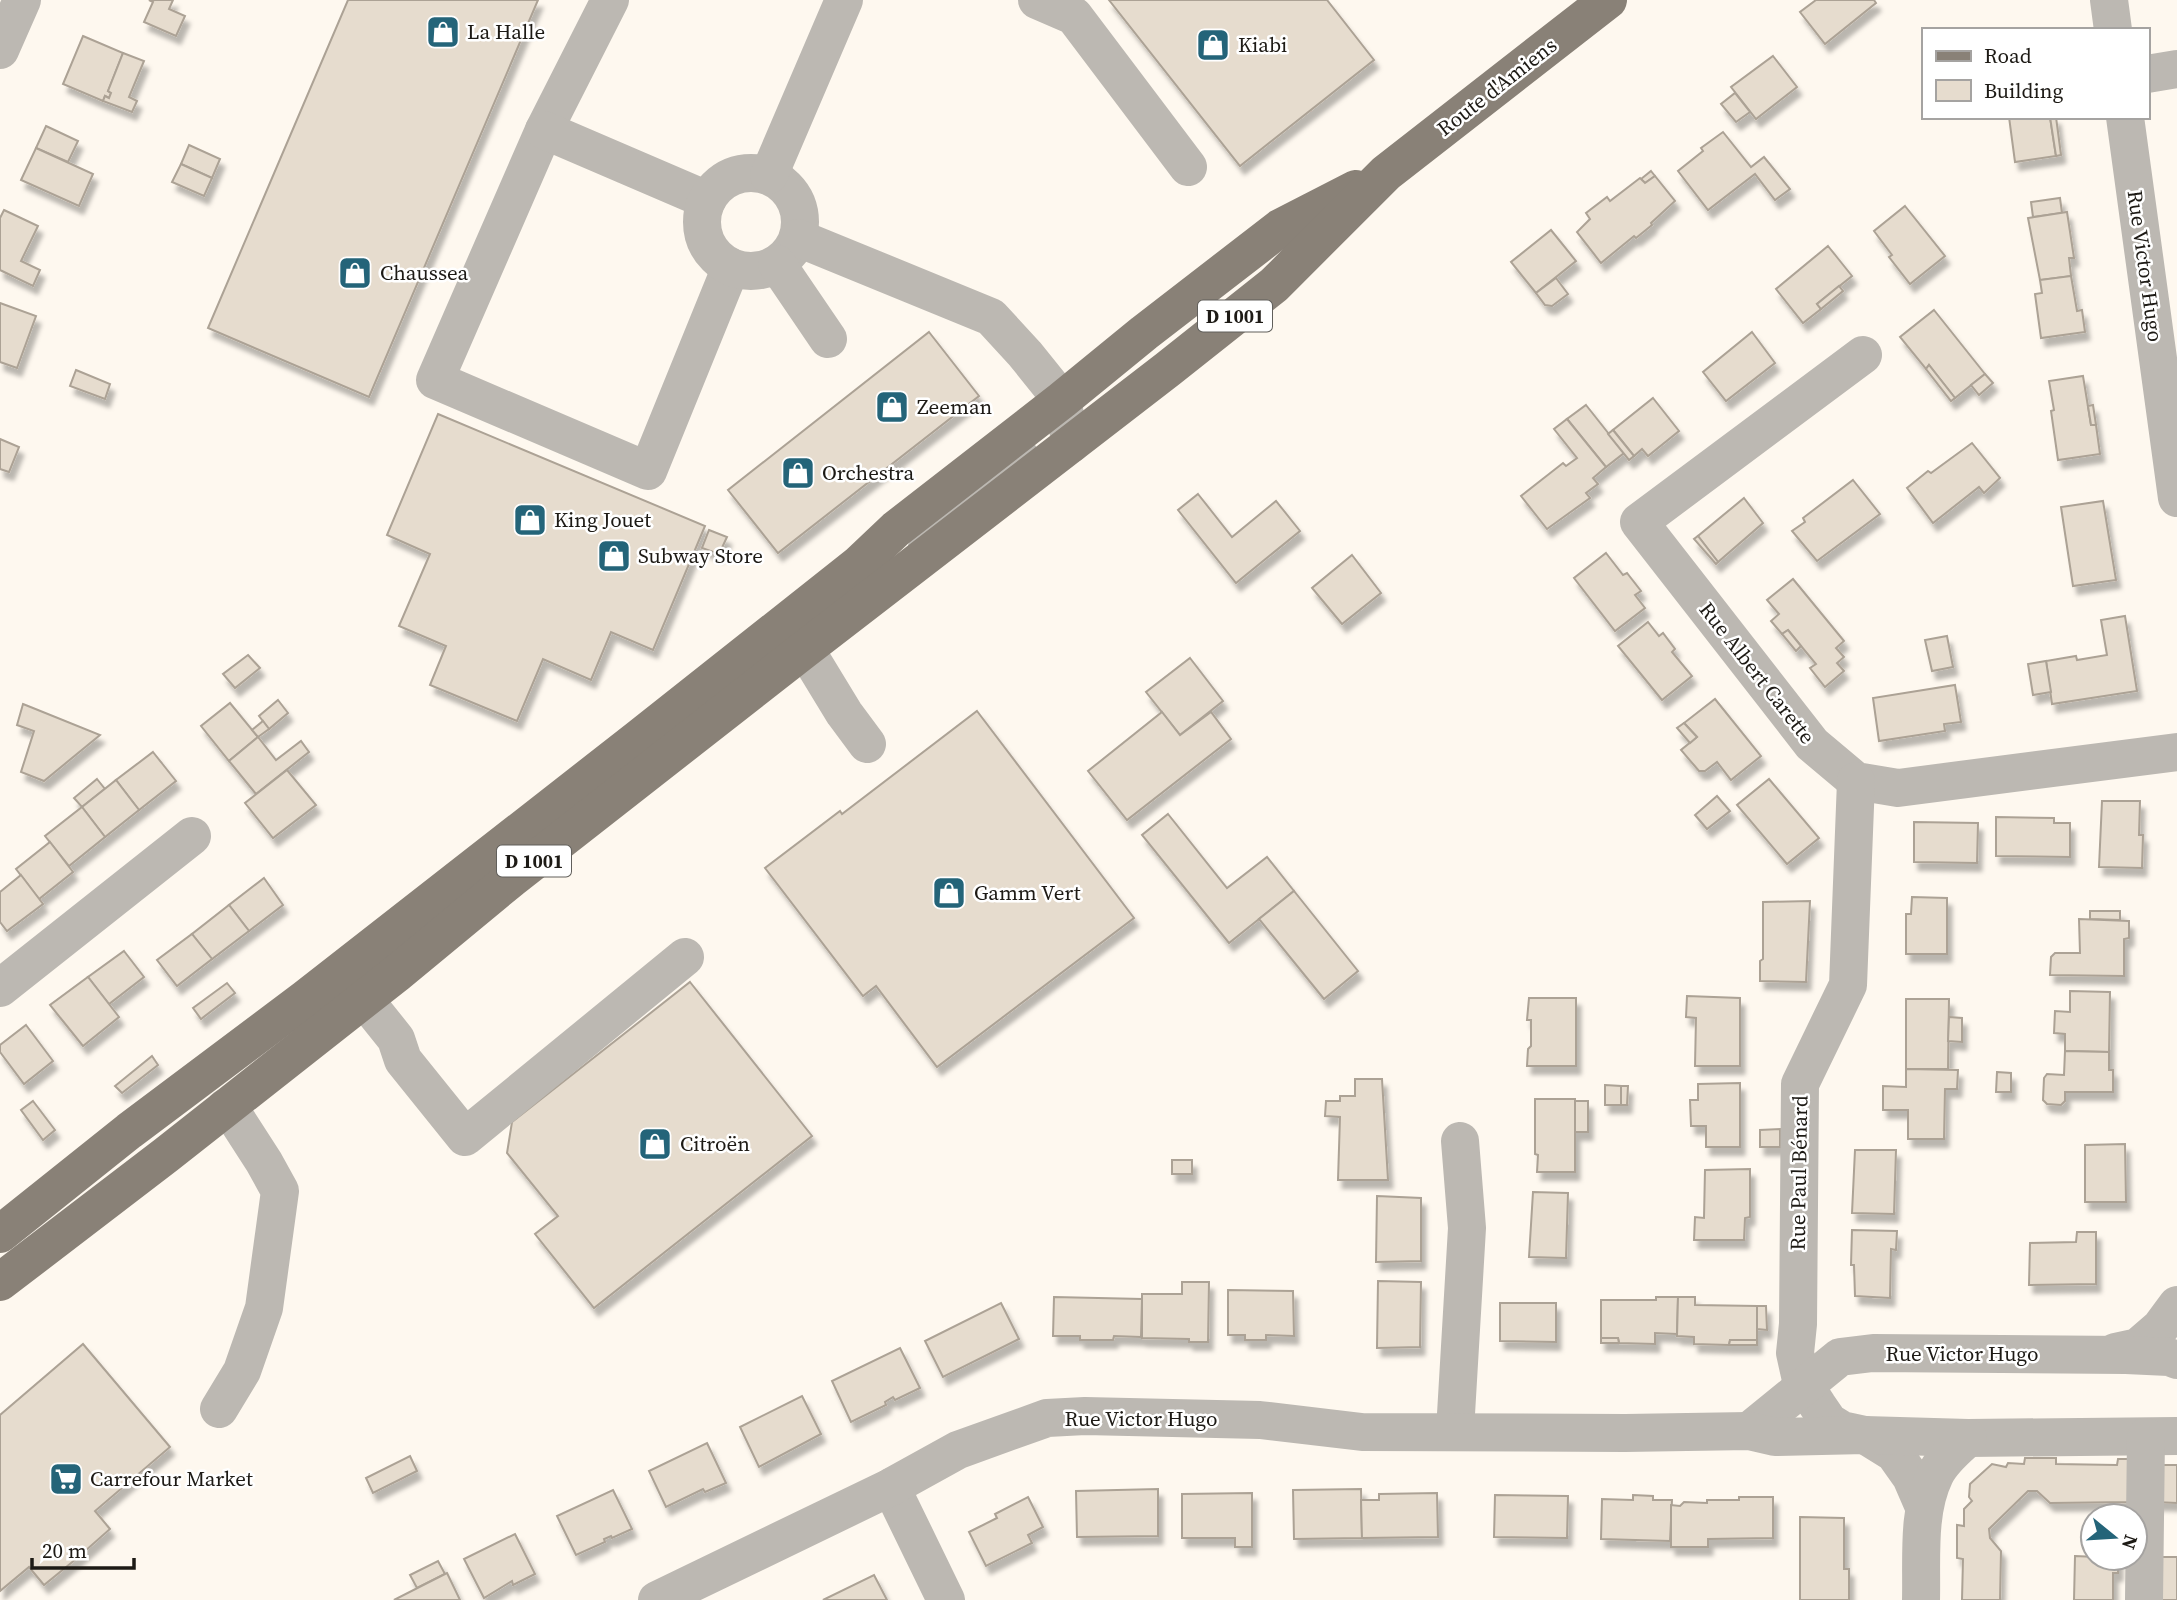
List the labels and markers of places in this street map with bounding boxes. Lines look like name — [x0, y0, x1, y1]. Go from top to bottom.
shop icon: La Halle — [424, 13, 462, 51]
place label: La Halle — [467, 17, 545, 46]
shop icon: Kiabi — [1194, 26, 1232, 64]
place label: Kiabi — [1238, 30, 1287, 59]
shop icon: Chaussea — [336, 254, 374, 292]
place label: Chaussea — [380, 258, 469, 287]
shop icon: Zeeman — [873, 388, 911, 426]
place label: Zeeman — [917, 392, 992, 421]
shop icon: Orchestra — [779, 454, 817, 492]
place label: Orchestra — [822, 458, 914, 487]
shop icon: King Jouet — [511, 501, 549, 539]
place label: King Jouet — [554, 505, 651, 534]
shop icon: Subway Store — [595, 537, 633, 575]
place label: Subway Store — [638, 541, 763, 570]
shop icon: Gamm Vert — [930, 874, 968, 912]
place label: Gamm Vert — [974, 878, 1081, 907]
shop icon: Citroën — [636, 1125, 674, 1163]
place label: Citroën — [680, 1129, 750, 1158]
supermarket icon: Carrefour Market — [47, 1460, 85, 1498]
place label: Carrefour Market — [90, 1464, 253, 1493]

